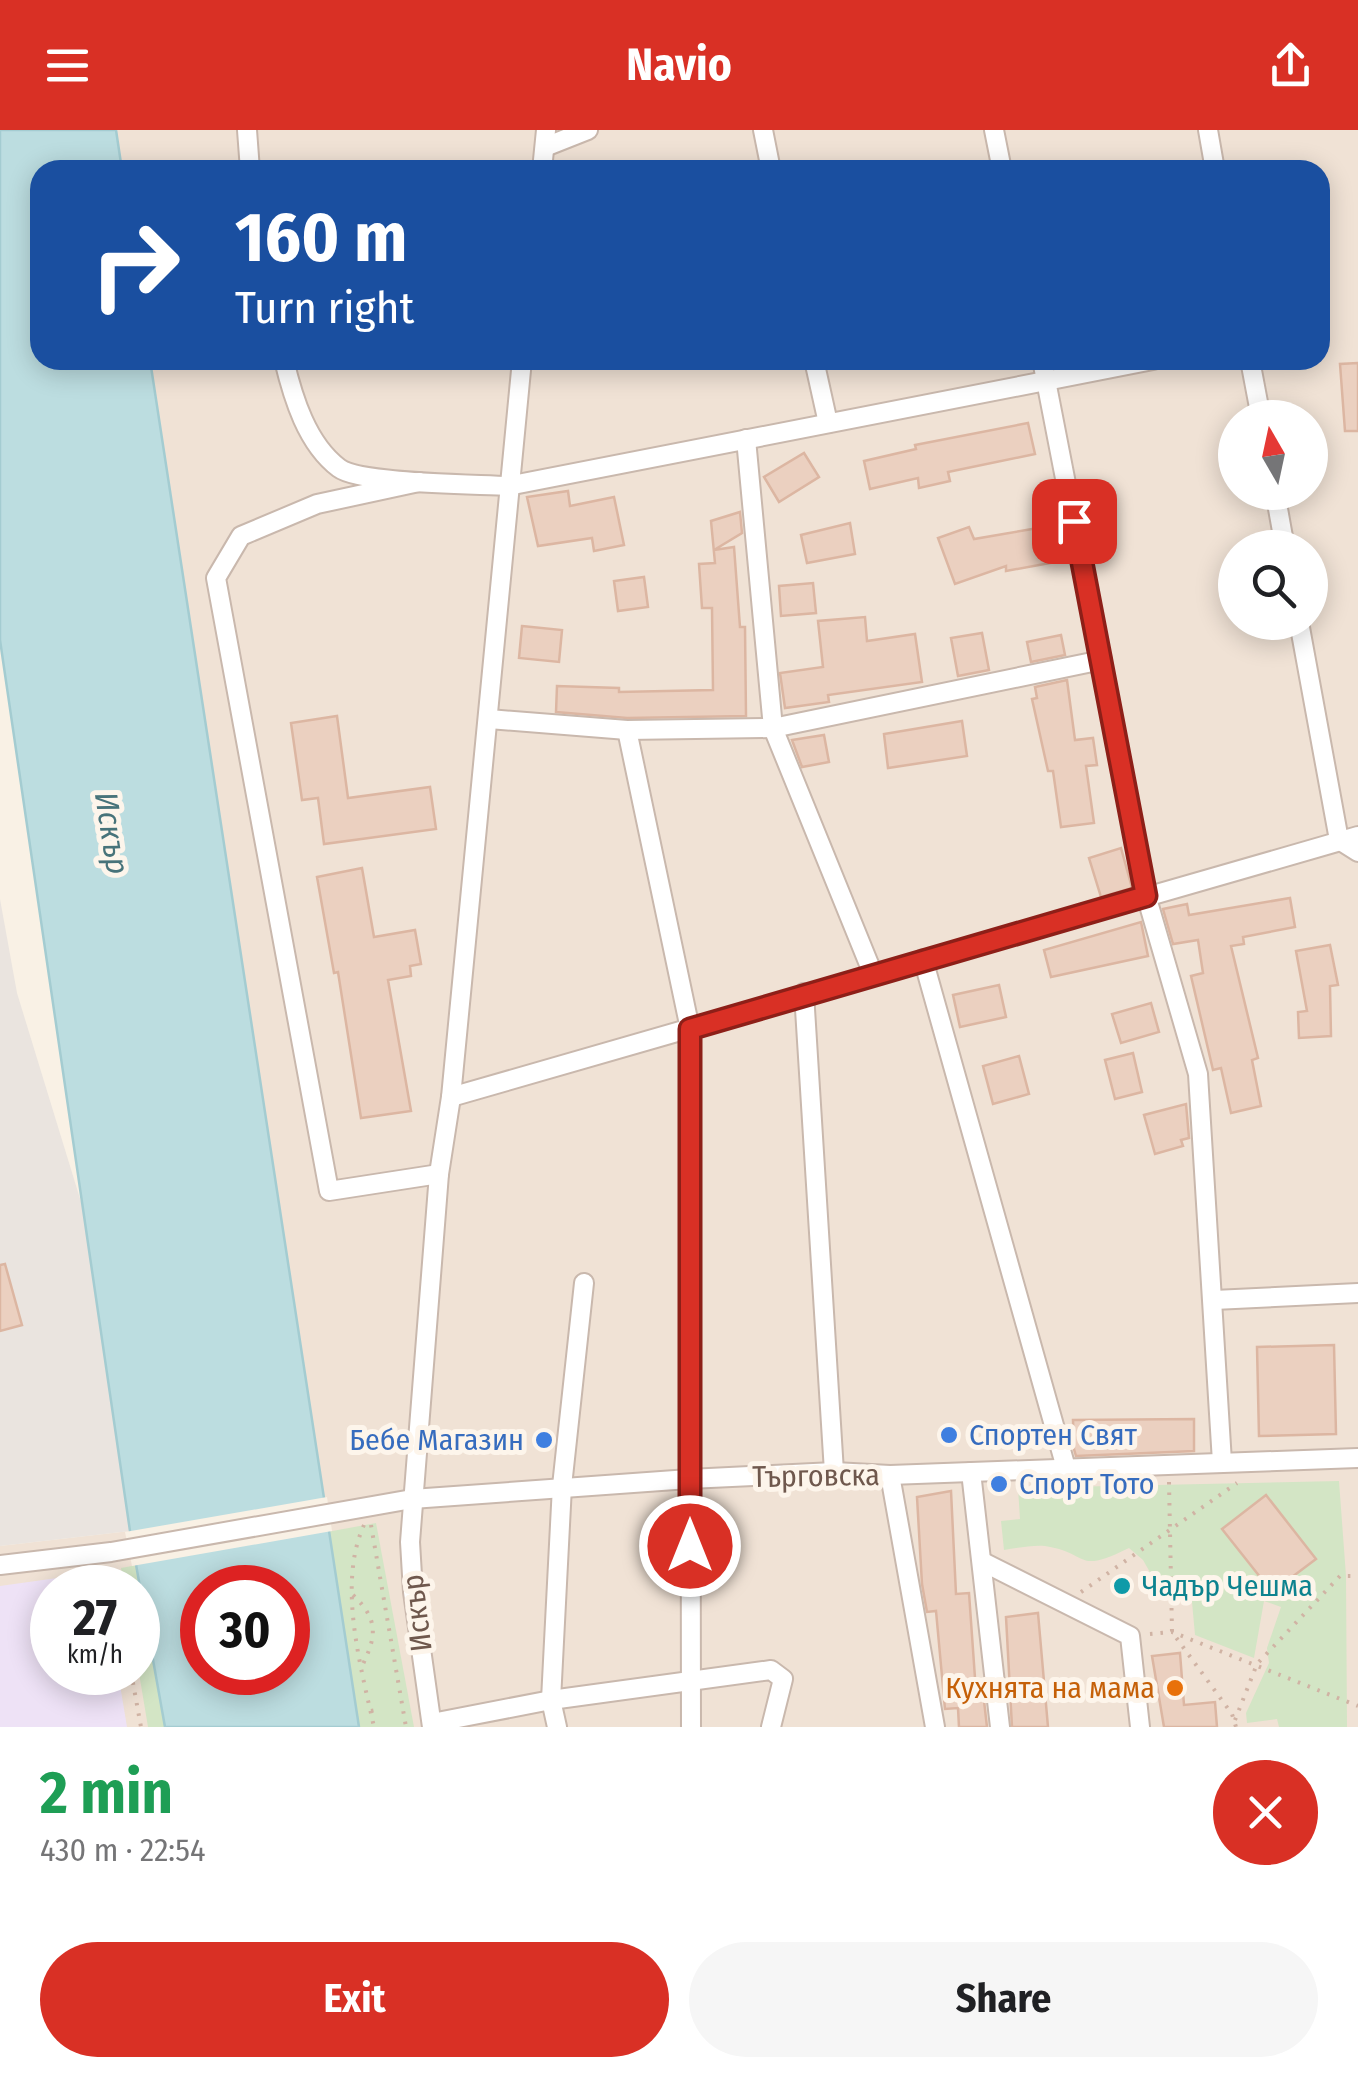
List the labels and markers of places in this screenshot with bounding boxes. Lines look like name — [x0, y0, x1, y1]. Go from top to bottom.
pin — [1032, 479, 1117, 564]
place label: Спортен Свят — [969, 1417, 1138, 1453]
place label: Бебе Магазин — [349, 1422, 524, 1458]
marker: Спортен Свят — [938, 1424, 960, 1446]
marker: Бебе Магазин — [533, 1429, 555, 1451]
place label: Спорт Тото — [1019, 1466, 1155, 1502]
marker: Спорт Тото — [988, 1473, 1010, 1495]
place label: Чадър Чешма — [1142, 1568, 1313, 1604]
marker: Чадър Чешма — [1111, 1575, 1133, 1597]
place label: Кухнята на мама — [945, 1670, 1155, 1706]
marker: Кухнята на мама — [1164, 1677, 1186, 1699]

